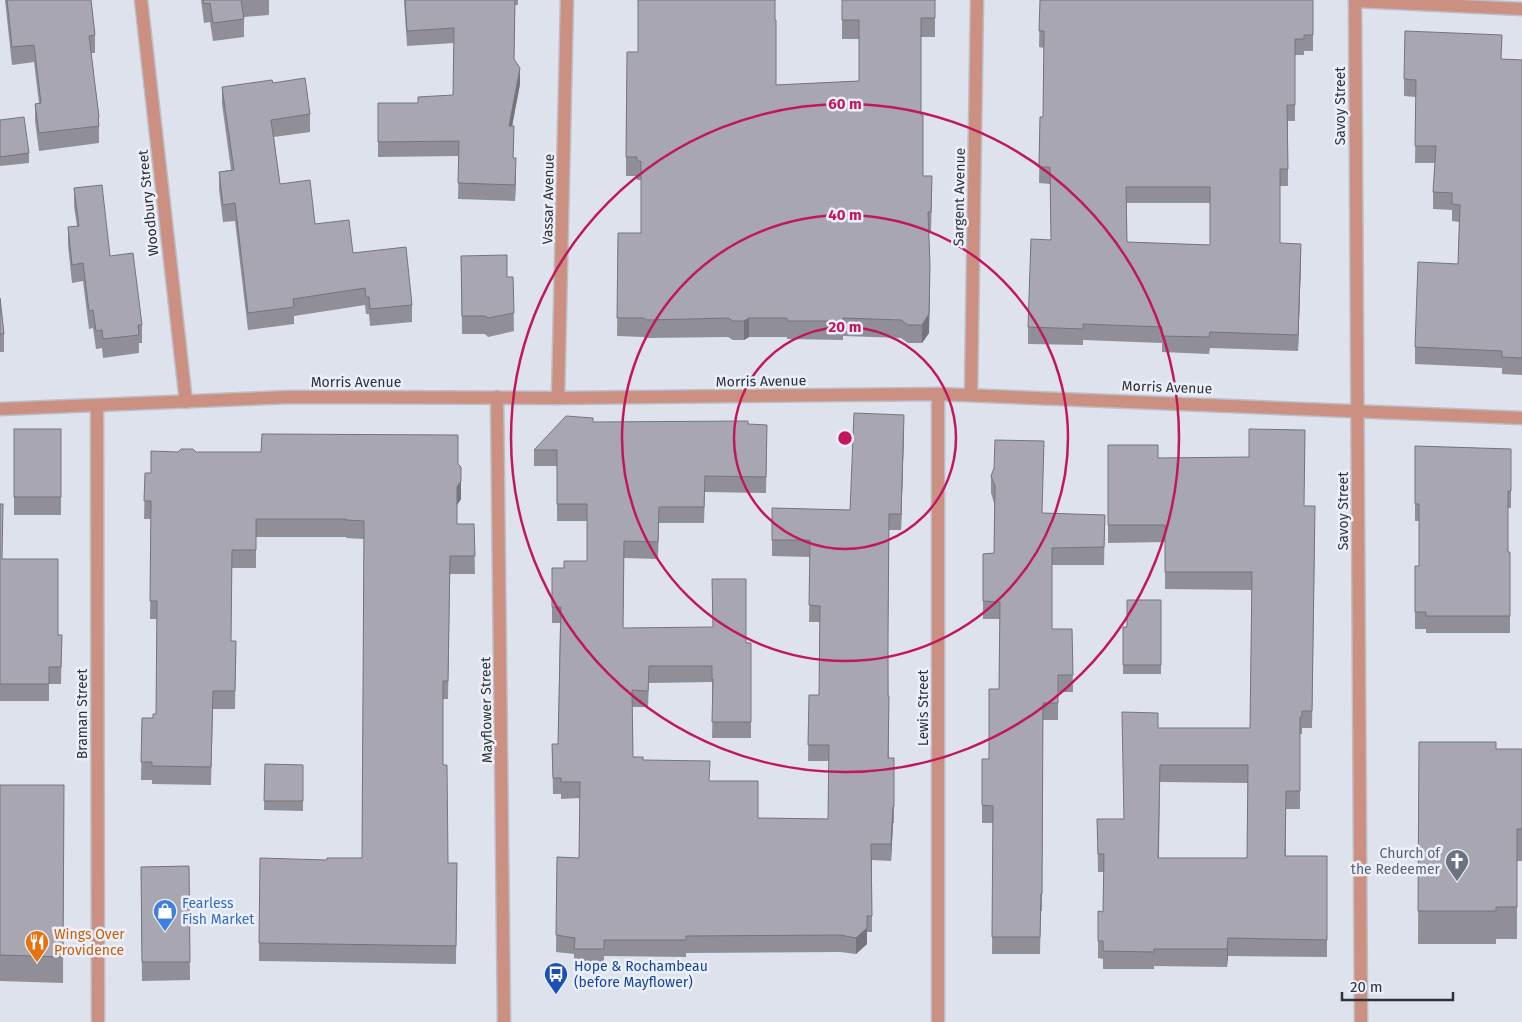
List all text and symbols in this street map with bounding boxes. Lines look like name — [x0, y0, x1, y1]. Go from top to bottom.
street label: Savoy Street — [1332, 66, 1349, 145]
text: 60 m — [828, 95, 862, 113]
street label: Woodbury Street — [134, 148, 163, 257]
street label: Sargent Avenue — [950, 148, 969, 246]
street label: Vassar Avenue — [539, 154, 558, 245]
text: 40 m — [828, 206, 862, 224]
text: 20 m — [829, 318, 861, 336]
street label: Morris Avenue — [716, 372, 806, 391]
street label: Morris Avenue — [311, 374, 401, 391]
street label: Morris Avenue — [1121, 377, 1213, 398]
centre of rings — [836, 429, 854, 447]
street label: Savoy Street — [1335, 471, 1352, 550]
street label: Mayflower Street — [477, 656, 496, 763]
street label: Braman Street — [74, 668, 91, 759]
street label: Lewis Street — [915, 669, 932, 746]
place label: Church of the Redeemer — [1351, 845, 1441, 878]
church icon: Church of the Redeemer — [1444, 848, 1470, 882]
place label: Fearless Fish Market — [182, 895, 255, 928]
shop icon: Fearless Fish Market — [152, 898, 178, 932]
place label: Wings Over Providence — [54, 926, 125, 959]
restaurant icon: Wings Over Providence — [24, 929, 50, 963]
place label: Hope & Rochambeau (before Mayflower) — [574, 958, 708, 991]
bus stop icon: Hope & Rochambeau (before Mayflower) — [543, 961, 569, 995]
scale bar — [1342, 970, 1453, 1002]
text: 20 m — [1350, 978, 1383, 996]

